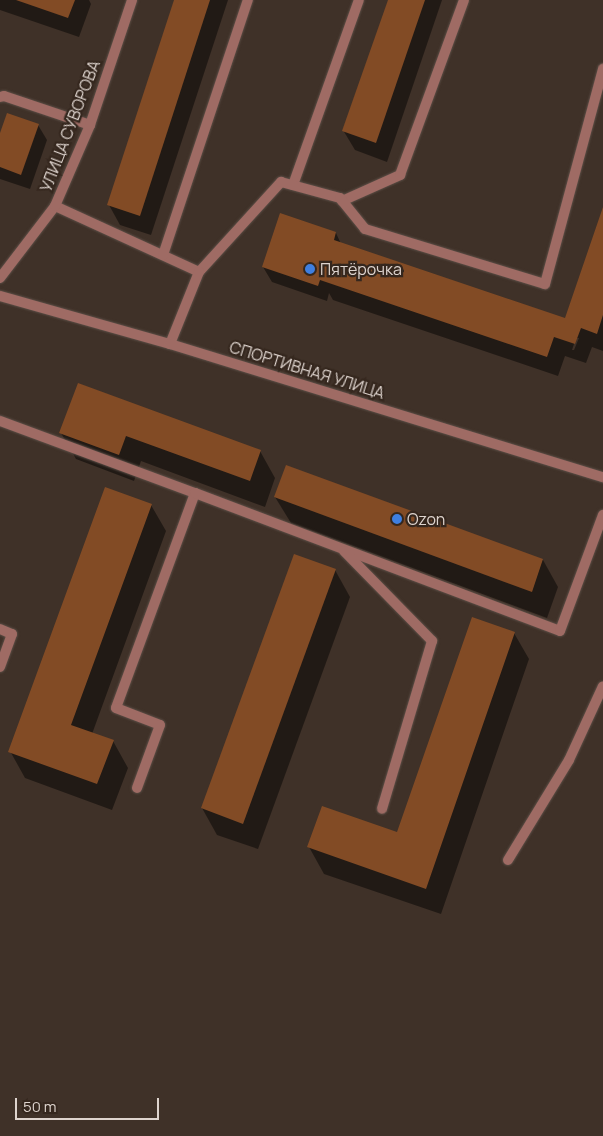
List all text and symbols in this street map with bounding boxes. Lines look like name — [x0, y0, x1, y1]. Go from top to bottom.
street label: УЛИЦА СУВОРОВА — [36, 58, 104, 194]
place label: Пятёрочка — [320, 259, 402, 279]
marker: Пятёрочка — [304, 263, 316, 275]
street label: СПОРТИВНАЯ УЛИЦА — [227, 337, 387, 403]
place label: Ozon — [407, 509, 445, 529]
marker: Ozon — [391, 513, 403, 525]
scale bar — [18, 1088, 161, 1120]
text: 50 m — [23, 1096, 57, 1117]

